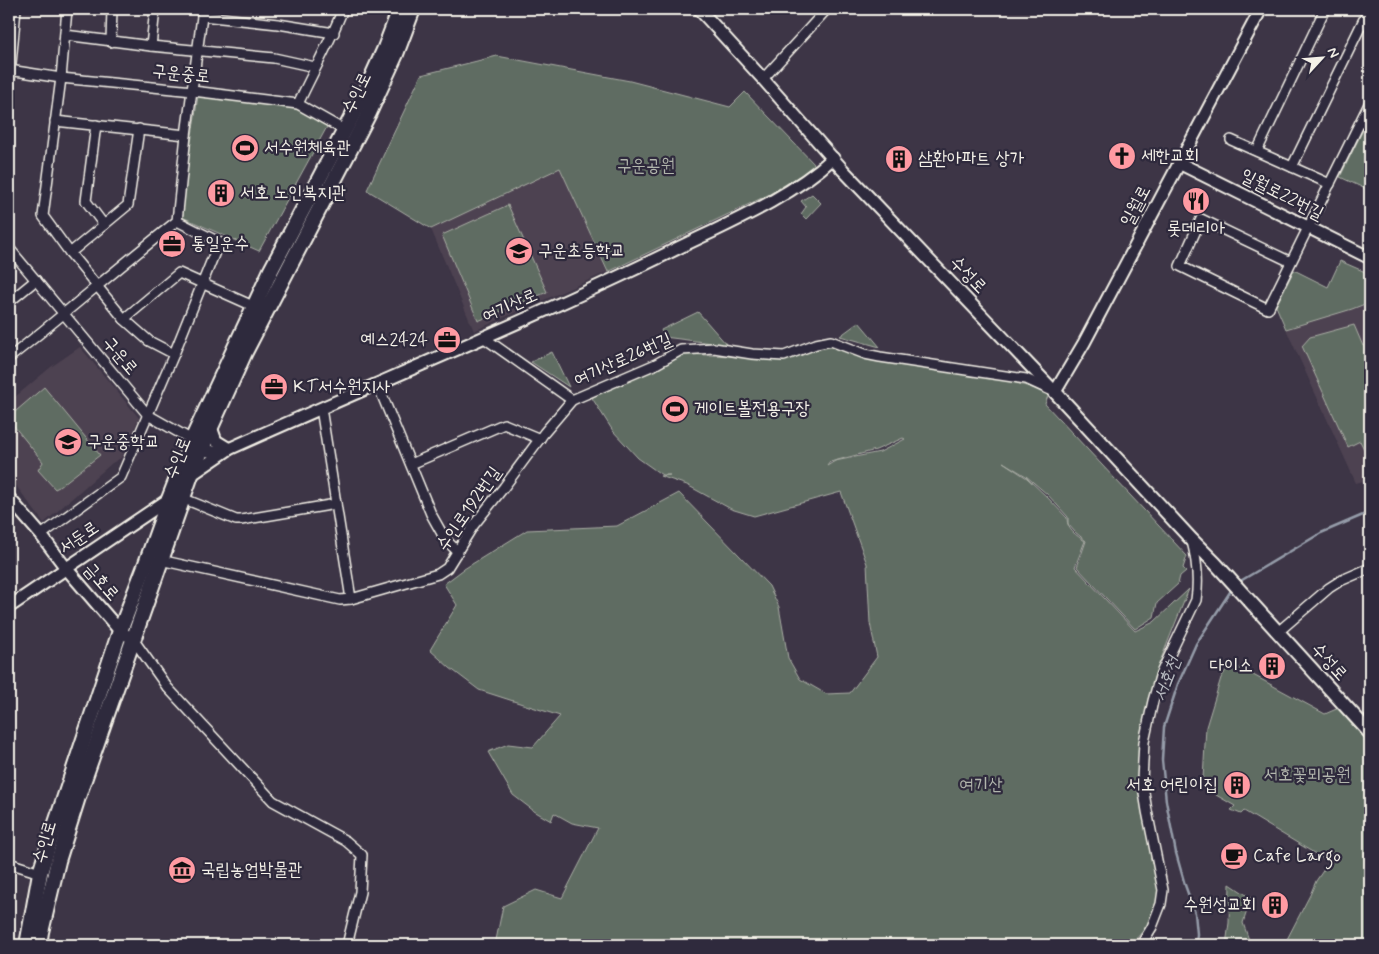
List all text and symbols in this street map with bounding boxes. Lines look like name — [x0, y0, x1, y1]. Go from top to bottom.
north arrow — [1296, 32, 1346, 82]
text: N — [1323, 45, 1343, 61]
street label: 구운중로 — [151, 59, 211, 89]
street label: 수인로 — [337, 68, 377, 118]
sports icon: 서수원체육관 — [230, 133, 260, 163]
place label: 서수원체육관 — [264, 136, 351, 160]
church icon: 세한교회 — [1107, 141, 1137, 171]
building icon: 삼환아파트 상가 — [884, 144, 914, 174]
place label: 세한교회 — [1141, 144, 1199, 168]
place label: 삼환아파트 상가 — [918, 147, 1025, 171]
park label: 구운공원 — [617, 154, 675, 178]
street label: 일월로22번길 — [1236, 164, 1328, 226]
building icon: 서호 노인복지관 — [206, 178, 236, 208]
place label: 서호 노인복지관 — [240, 181, 346, 205]
street label: 일월로 — [1115, 181, 1157, 231]
restaurant icon: 롯데리아 — [1181, 186, 1211, 216]
place label: 롯데리아 — [1167, 217, 1225, 241]
office icon: 통일운수 — [157, 229, 187, 259]
place label: 통일운수 — [191, 232, 249, 256]
school or university icon: 구운초등학교 — [504, 236, 534, 266]
place label: 구운초등학교 — [538, 239, 625, 263]
street label: 수성로 — [944, 251, 992, 299]
street label: 여기산로 — [479, 283, 541, 329]
office icon: 예스2424 — [432, 325, 462, 355]
street label: 여기산로26번길 — [570, 327, 676, 392]
place label: 예스2424 — [360, 328, 428, 352]
street label: 구운로 — [97, 332, 143, 380]
office icon: KT서수원지사 — [259, 372, 289, 402]
place label: KT서수원지사 — [293, 375, 391, 399]
sports icon: 게이트볼전용구장 — [660, 394, 690, 424]
place label: 게이트볼전용구장 — [694, 397, 810, 421]
school or university icon: 구운중학교 — [53, 427, 83, 457]
place label: 구운중학교 — [87, 430, 159, 454]
street label: 수인로 — [159, 433, 197, 483]
street label: 수인로192번길 — [431, 462, 507, 556]
street label: 서둔로 — [54, 516, 104, 560]
street label: 금호로 — [78, 558, 124, 606]
street label: 수성로 — [1306, 638, 1352, 686]
building icon: 다이소 — [1257, 651, 1287, 681]
water label: 서호천 — [1147, 652, 1188, 705]
place label: 다이소 — [1210, 654, 1253, 678]
park label: 서호꽃뫼공원 — [1264, 763, 1350, 787]
building icon: 서호 어린이집 — [1222, 770, 1252, 800]
park label: 여기산 — [959, 773, 1003, 797]
place label: 서호 어린이집 — [1126, 773, 1218, 797]
street label: 수인로 — [27, 818, 63, 866]
cafe icon: Cafe Largo — [1219, 841, 1249, 871]
place label: Cafe Largo — [1253, 844, 1341, 870]
museum icon: 국립농업박물관 — [167, 855, 197, 885]
place label: 국립농업박물관 — [201, 858, 302, 882]
building icon: 수원성교회 — [1260, 890, 1290, 920]
place label: 수원성교회 — [1184, 893, 1256, 917]

